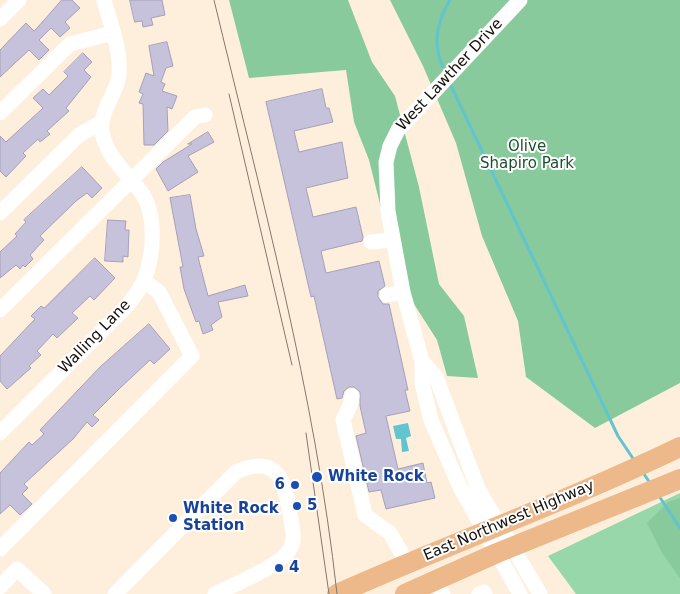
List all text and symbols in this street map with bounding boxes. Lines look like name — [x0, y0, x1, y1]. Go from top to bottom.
street label: West Lawther Drive — [393, 15, 507, 135]
park label: Olive Shapiro Park — [480, 138, 574, 173]
street label: Walling Lane — [55, 296, 135, 378]
place label: White Rock — [328, 468, 424, 486]
marker: White Rock — [310, 470, 324, 484]
place label: 6 — [275, 476, 285, 494]
street label: East Northwest Highway — [421, 477, 597, 565]
marker: 6 — [289, 479, 301, 491]
place label: 5 — [307, 497, 317, 515]
place label: White Rock Station — [183, 500, 279, 535]
marker: 5 — [291, 500, 303, 512]
marker: White Rock Station — [167, 512, 179, 524]
place label: 4 — [289, 559, 299, 577]
marker: 4 — [273, 562, 285, 574]

